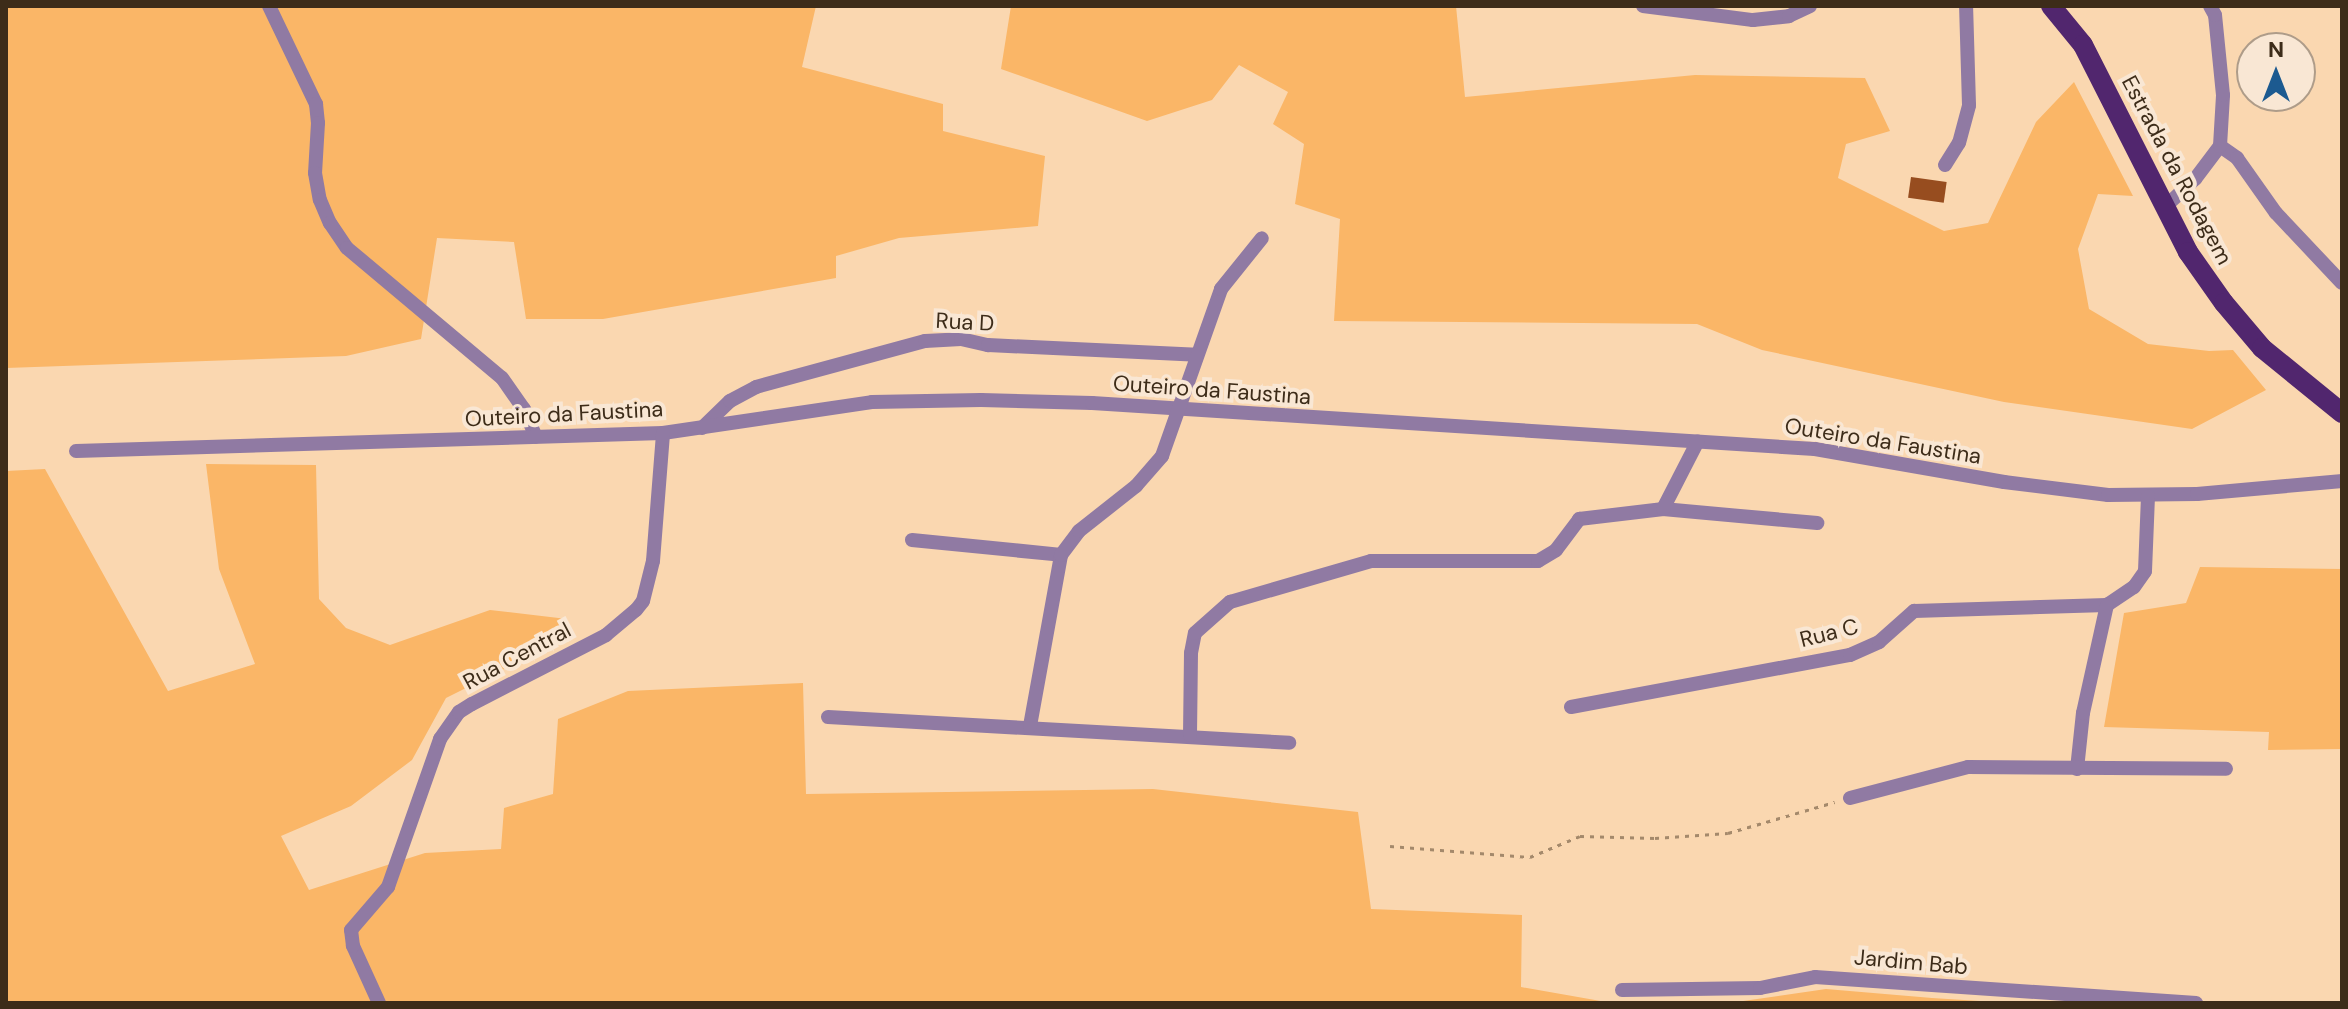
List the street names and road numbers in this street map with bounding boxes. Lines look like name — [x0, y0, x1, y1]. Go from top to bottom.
street label: Estrada da Rodagem — [2116, 71, 2238, 269]
street label: Rua D — [935, 307, 995, 337]
street label: Outeiro da Faustina — [1112, 370, 1312, 410]
street label: Outeiro da Faustina — [464, 396, 664, 432]
street label: Outeiro da Faustina — [1783, 412, 1983, 470]
street label: Rua C — [1797, 613, 1861, 653]
street label: Rua Central — [459, 617, 575, 695]
street label: Jardim Bab — [1853, 944, 1969, 980]

